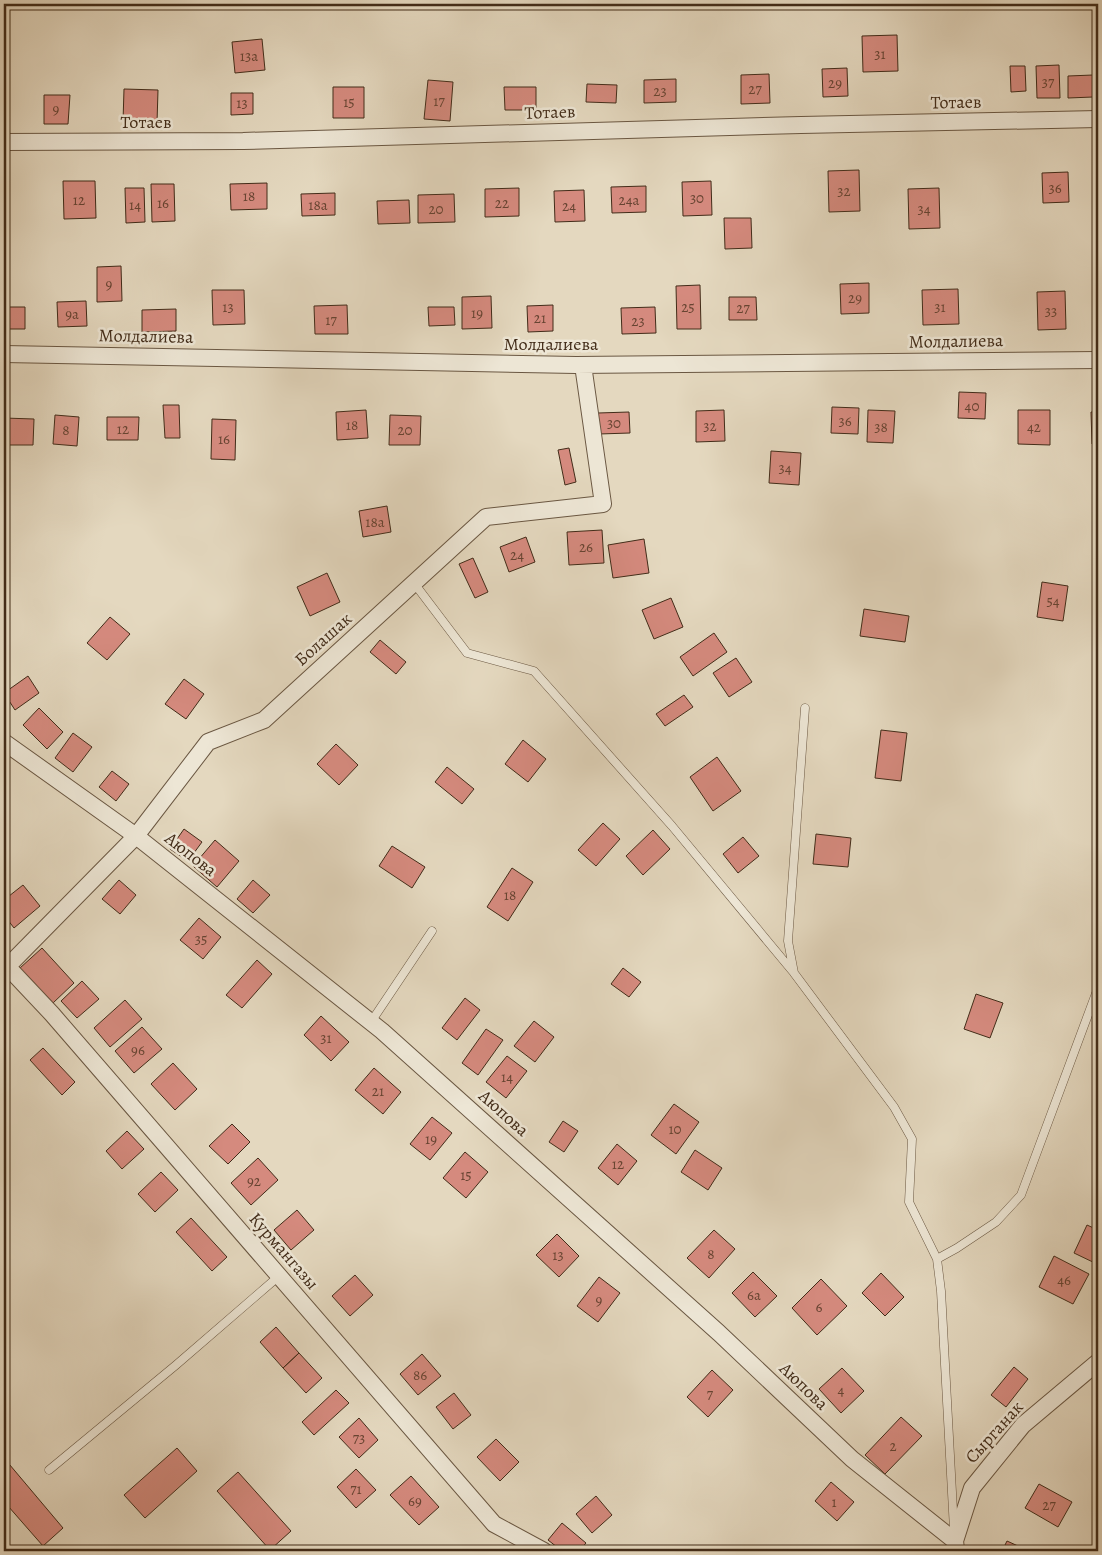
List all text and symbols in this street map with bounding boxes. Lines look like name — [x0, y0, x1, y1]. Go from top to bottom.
house number: 31 — [874, 44, 886, 64]
house number: 13а — [240, 46, 258, 66]
house number: 37 — [1042, 72, 1055, 92]
house number: 29 — [828, 73, 842, 93]
house number: 27 — [748, 79, 762, 99]
house number: 23 — [653, 81, 667, 101]
street label: Тотаев — [930, 90, 982, 114]
house number: 17 — [433, 91, 445, 111]
house number: 15 — [343, 92, 355, 112]
house number: 13 — [236, 93, 248, 113]
house number: 9 — [53, 99, 60, 119]
street label: Тотаев — [524, 99, 576, 125]
street label: Тотаев — [121, 110, 171, 134]
house number: 36 — [1048, 178, 1062, 198]
house number: 32 — [837, 181, 851, 201]
house number: 18 — [243, 186, 255, 206]
house number: 30 — [690, 188, 704, 208]
house number: 12 — [73, 190, 85, 210]
house number: 24а — [619, 190, 639, 210]
house number: 16 — [157, 193, 169, 213]
house number: 22 — [495, 193, 509, 213]
house number: 14 — [129, 195, 141, 215]
house number: 18а — [308, 195, 328, 215]
house number: 24 — [562, 196, 576, 216]
house number: 20 — [428, 199, 444, 219]
house number: 34 — [917, 199, 931, 219]
house number: 9 — [106, 274, 113, 294]
house number: 29 — [848, 288, 862, 308]
house number: 13 — [222, 297, 234, 317]
house number: 25 — [681, 297, 695, 317]
house number: 31 — [934, 297, 946, 317]
house number: 27 — [736, 298, 750, 318]
house number: 33 — [1045, 301, 1057, 321]
house number: 19 — [471, 303, 483, 323]
house number: 9а — [65, 304, 79, 324]
house number: 21 — [534, 308, 546, 328]
house number: 17 — [325, 310, 337, 330]
house number: 23 — [631, 311, 645, 331]
street label: Молдалиева — [98, 323, 194, 349]
street label: Молдалиева — [908, 328, 1004, 354]
street label: Молдалиева — [504, 332, 599, 356]
house number: 40 — [965, 396, 979, 416]
house number: 36 — [838, 411, 852, 431]
house number: 30 — [607, 413, 621, 433]
house number: 18 — [346, 415, 358, 435]
house number: 32 — [703, 416, 717, 436]
house number: 38 — [874, 417, 888, 437]
house number: 42 — [1027, 417, 1041, 437]
house number: 12 — [117, 419, 129, 439]
house number: 8 — [62, 420, 70, 440]
house number: 20 — [397, 420, 413, 440]
house number: 16 — [218, 429, 230, 449]
house number: 34 — [778, 458, 792, 478]
house number: 18а — [365, 512, 385, 532]
house number: 26 — [579, 537, 593, 557]
house number: 24 — [510, 545, 524, 565]
house number: 54 — [1046, 591, 1060, 611]
street label: Болашак — [289, 607, 357, 671]
street label: Аюпова — [159, 826, 222, 882]
house number: 18 — [504, 885, 516, 905]
house number: 35 — [195, 929, 207, 949]
house number: 31 — [320, 1028, 332, 1048]
house number: 96 — [131, 1040, 145, 1060]
house number: 14 — [501, 1067, 513, 1087]
house number: 21 — [372, 1081, 384, 1101]
street label: Аюпова — [473, 1083, 535, 1142]
house number: 10 — [668, 1119, 682, 1139]
house number: 19 — [425, 1129, 437, 1149]
house number: 12 — [612, 1154, 624, 1174]
house number: 15 — [460, 1165, 472, 1185]
house number: 92 — [247, 1171, 261, 1191]
street label: Курмангазы — [244, 1207, 324, 1295]
house number: 8 — [707, 1244, 715, 1264]
house number: 13 — [552, 1245, 564, 1265]
house number: 46 — [1057, 1270, 1071, 1290]
house number: 6а — [747, 1285, 761, 1305]
house number: 9 — [596, 1290, 603, 1310]
house number: 6 — [816, 1297, 823, 1317]
street label: Аюпова — [774, 1356, 834, 1416]
house number: 86 — [413, 1365, 427, 1385]
house number: 4 — [838, 1380, 845, 1400]
house number: 7 — [707, 1384, 714, 1404]
street label: Сырганак — [960, 1396, 1028, 1468]
house number: 73 — [353, 1428, 365, 1448]
house number: 2 — [889, 1436, 897, 1456]
house number: 71 — [350, 1479, 362, 1499]
house number: 69 — [408, 1491, 422, 1511]
house number: 1 — [831, 1492, 837, 1512]
house number: 27 — [1042, 1495, 1056, 1515]

